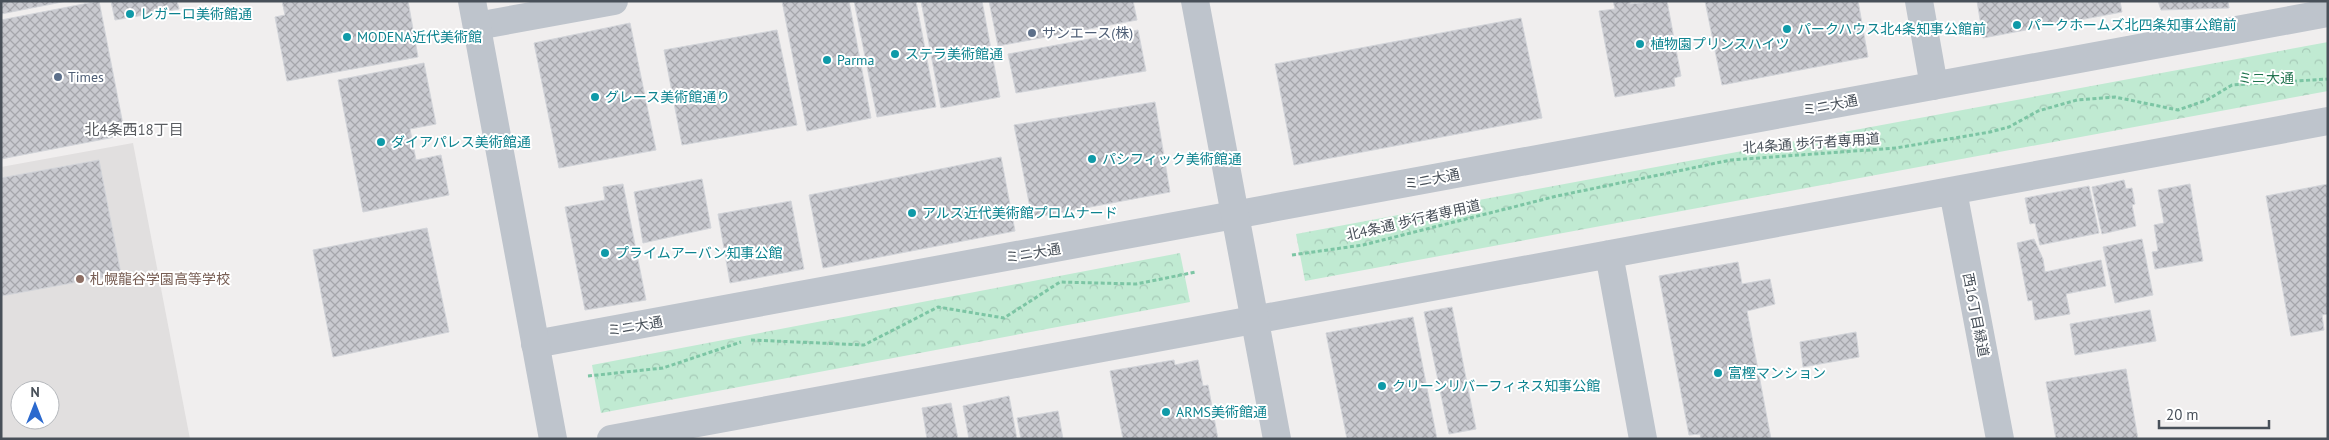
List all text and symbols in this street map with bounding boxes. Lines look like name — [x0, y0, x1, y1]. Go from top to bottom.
place label: レガーロ美術館通 — [140, 5, 252, 23]
marker: レガーロ美術館通 — [124, 8, 136, 20]
place label: パークホームズ北四条知事公館前 — [2027, 16, 2237, 34]
marker: パークホームズ北四条知事公館前 — [2011, 19, 2023, 31]
place label: パークハウス北4条知事公館前 — [1797, 20, 1986, 38]
marker: パークハウス北4条知事公館前 — [1781, 23, 1793, 35]
place label: サンエース(株) — [1042, 24, 1133, 42]
marker: サンエース(株) — [1026, 27, 1038, 39]
place label: MODENA近代美術館 — [357, 28, 482, 46]
marker: MODENA近代美術館 — [341, 31, 353, 43]
place label: 植物園プリンスハイツ — [1650, 35, 1789, 53]
marker: 植物園プリンスハイツ — [1634, 38, 1646, 50]
place label: ステラ美術館通 — [905, 45, 1003, 63]
marker: ステラ美術館通 — [889, 48, 901, 60]
place label: Parma — [837, 51, 874, 69]
marker: Parma — [821, 54, 833, 66]
place label: Times — [68, 68, 104, 86]
park label: ミニ大通 — [2238, 69, 2294, 87]
marker: Times — [52, 71, 64, 83]
place label: グレース美術館通り — [605, 88, 730, 106]
marker: グレース美術館通り — [589, 91, 601, 103]
street label: ミニ大通 — [1801, 91, 1859, 119]
district label: 北4条西18丁目 — [84, 120, 184, 139]
street label: 北4条通 歩行者専用道 — [1742, 129, 1880, 157]
place label: ダイアパレス美術館通 — [391, 133, 531, 151]
marker: ダイアパレス美術館通 — [375, 136, 387, 148]
place label: パシフィック美術館通 — [1102, 150, 1242, 168]
marker: パシフィック美術館通 — [1086, 153, 1098, 165]
street label: ミニ大通 — [1403, 165, 1461, 193]
street label: 北4条通 歩行者専用道 — [1344, 196, 1482, 244]
place label: アルス近代美術館プロムナード — [922, 204, 1118, 222]
marker: アルス近代美術館プロムナード — [906, 207, 918, 219]
street label: ミニ大通 — [1004, 239, 1062, 267]
place label: プライムアーバン知事公館 — [615, 244, 782, 262]
marker: プライムアーバン知事公館 — [599, 247, 611, 259]
place label: 札幌龍谷学園高等学校 — [90, 270, 230, 288]
street label: 西16丁目緑道 — [1959, 271, 1993, 359]
marker: 札幌龍谷学園高等学校 — [74, 273, 86, 285]
street label: ミニ大通 — [606, 312, 664, 340]
place label: 富樫マンション — [1728, 364, 1826, 382]
marker: 富樫マンション — [1712, 367, 1724, 379]
place label: クリーンリバーフィネス知事公館 — [1392, 377, 1600, 395]
north arrow — [10, 380, 60, 430]
marker: クリーンリバーフィネス知事公館 — [1376, 380, 1388, 392]
text: N — [30, 383, 40, 401]
scale bar — [2159, 398, 2269, 430]
place label: ARMS美術館通 — [1176, 403, 1267, 421]
text: 20 m — [2166, 405, 2199, 424]
marker: ARMS美術館通 — [1160, 406, 1172, 418]

